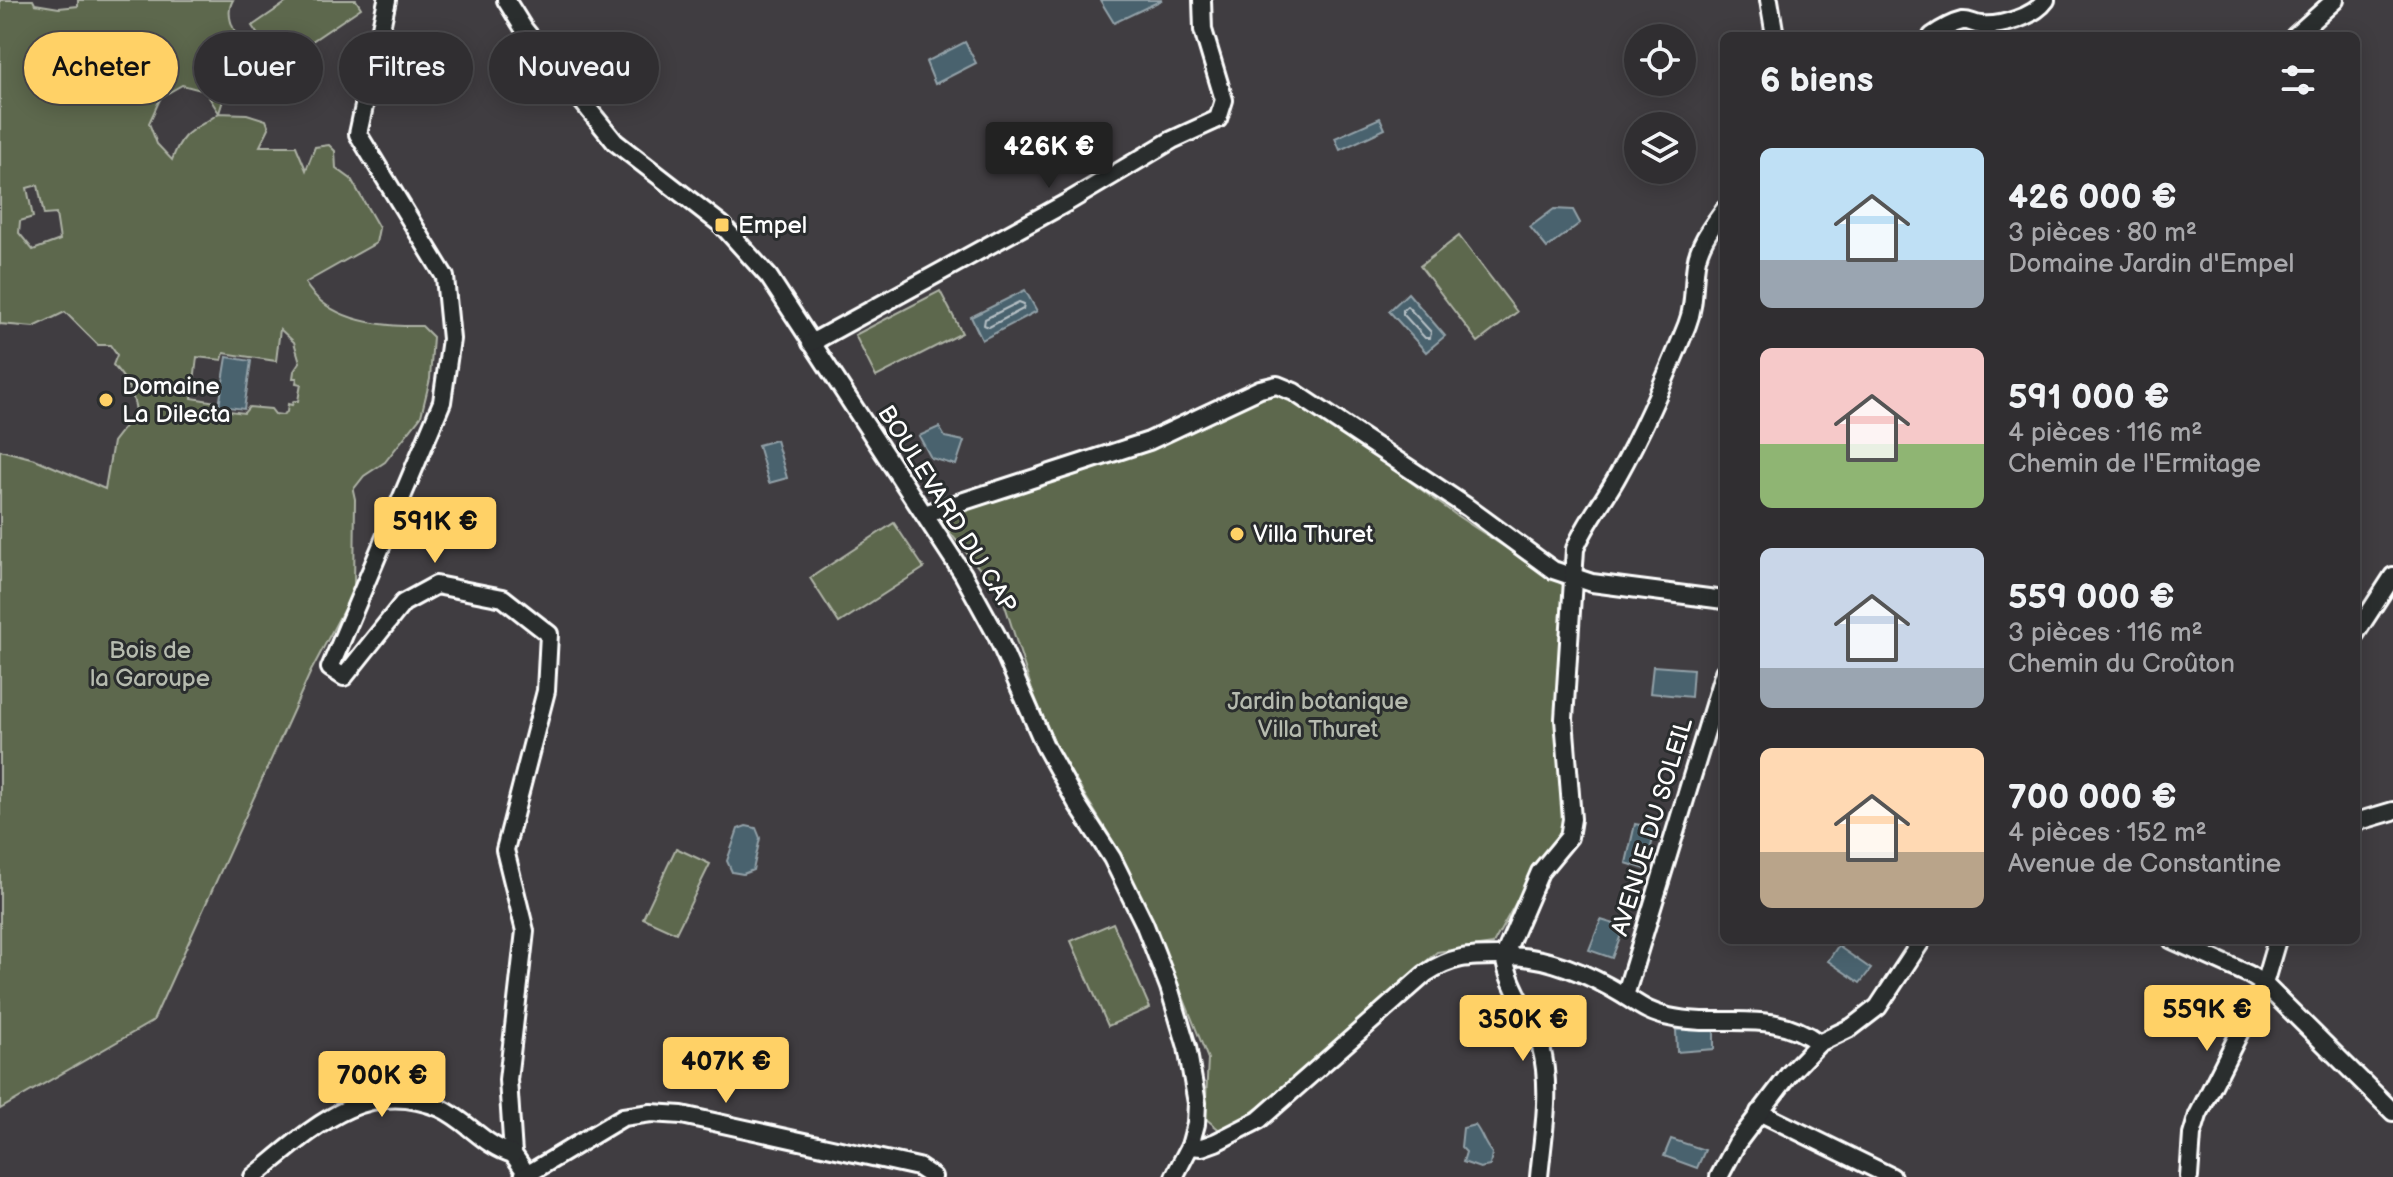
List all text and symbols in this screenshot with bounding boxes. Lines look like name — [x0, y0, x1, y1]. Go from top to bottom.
map controls — [1624, 24, 1696, 184]
button: locate — [1624, 24, 1696, 96]
chip: Acheter — [24, 32, 178, 104]
chip: Louer — [194, 32, 323, 104]
chip: Filtres — [339, 32, 473, 104]
chip: Nouveau — [489, 32, 659, 104]
icon: filters — [2276, 58, 2320, 102]
text: 6 biens — [1760, 60, 1873, 101]
button: layers — [1624, 112, 1696, 184]
pin: 426K € — [984, 122, 1114, 190]
text: 426K € — [1004, 132, 1094, 163]
text: 426 000 € — [2008, 177, 2177, 218]
icon: home — [1824, 180, 1920, 276]
place label: Empel — [738, 211, 807, 240]
marker: Empel — [713, 216, 731, 234]
text: 3 pièces · 80 m² — [2008, 218, 2197, 249]
text: Domaine Jardin d'Empel — [2008, 249, 2294, 280]
place label: Domaine La Dilecta — [122, 372, 231, 429]
text: 591 000 € — [2008, 377, 2169, 418]
icon: home — [1824, 380, 1920, 476]
marker: Domaine La Dilecta — [97, 391, 115, 409]
street label: BOULEVARD DU CAP — [871, 400, 1023, 618]
text: 4 pièces · 116 m² — [2008, 418, 2203, 449]
text: Chemin de l'Ermitage — [2008, 449, 2261, 480]
pin: 591K € — [370, 497, 500, 565]
text: 591K € — [392, 507, 478, 538]
place label: Villa Thuret — [1253, 520, 1374, 549]
marker: Villa Thuret — [1228, 525, 1246, 543]
text: 559 000 € — [2008, 577, 2175, 618]
icon: home — [1824, 580, 1920, 676]
text: 3 pièces · 116 m² — [2008, 618, 2203, 649]
park label: Bois de la Garoupe — [90, 636, 210, 693]
text: Chemin du Croûton — [2008, 649, 2235, 680]
park label: Jardin botanique Villa Thuret — [1227, 687, 1409, 744]
street label: AVENUE DU SOLEIL — [1605, 715, 1699, 939]
text: 700 000 € — [2008, 777, 2177, 818]
icon: home — [1824, 780, 1920, 876]
text: 4 pièces · 152 m² — [2008, 818, 2207, 849]
text: Avenue de Constantine — [2008, 849, 2281, 880]
pin: 559K € — [2142, 985, 2272, 1053]
pin: 350K € — [1458, 995, 1588, 1063]
text: 559K € — [2162, 995, 2252, 1026]
text: 350K € — [1478, 1005, 1568, 1036]
pin: 407K € — [661, 1037, 791, 1105]
text: 407K € — [681, 1047, 771, 1078]
pin: 700K € — [317, 1051, 447, 1119]
text: 700K € — [336, 1061, 428, 1092]

